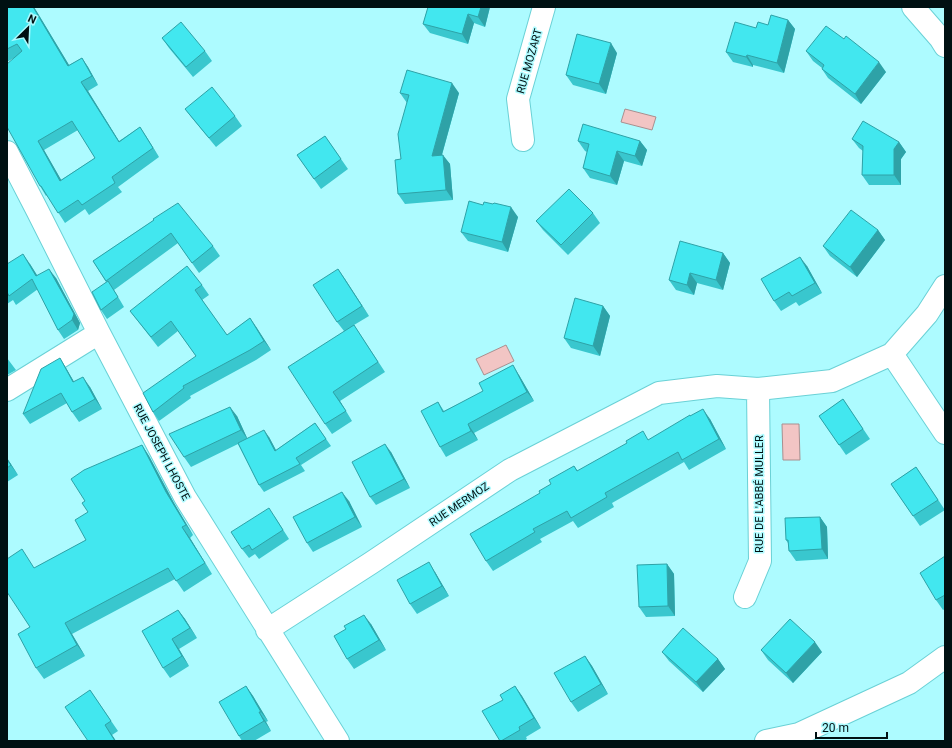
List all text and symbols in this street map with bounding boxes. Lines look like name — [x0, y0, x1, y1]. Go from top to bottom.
north arrow — [8, 8, 48, 48]
text: N — [26, 12, 38, 27]
street label: RUE MOZART — [514, 27, 545, 95]
street label: RUE JOSEPH LHOSTE — [131, 402, 193, 503]
street label: RUE DE L'ABBÉ MULLER — [753, 435, 766, 553]
street label: RUE MERMOZ — [427, 479, 492, 529]
scale bar — [816, 714, 887, 740]
text: 20 m — [822, 721, 849, 735]

